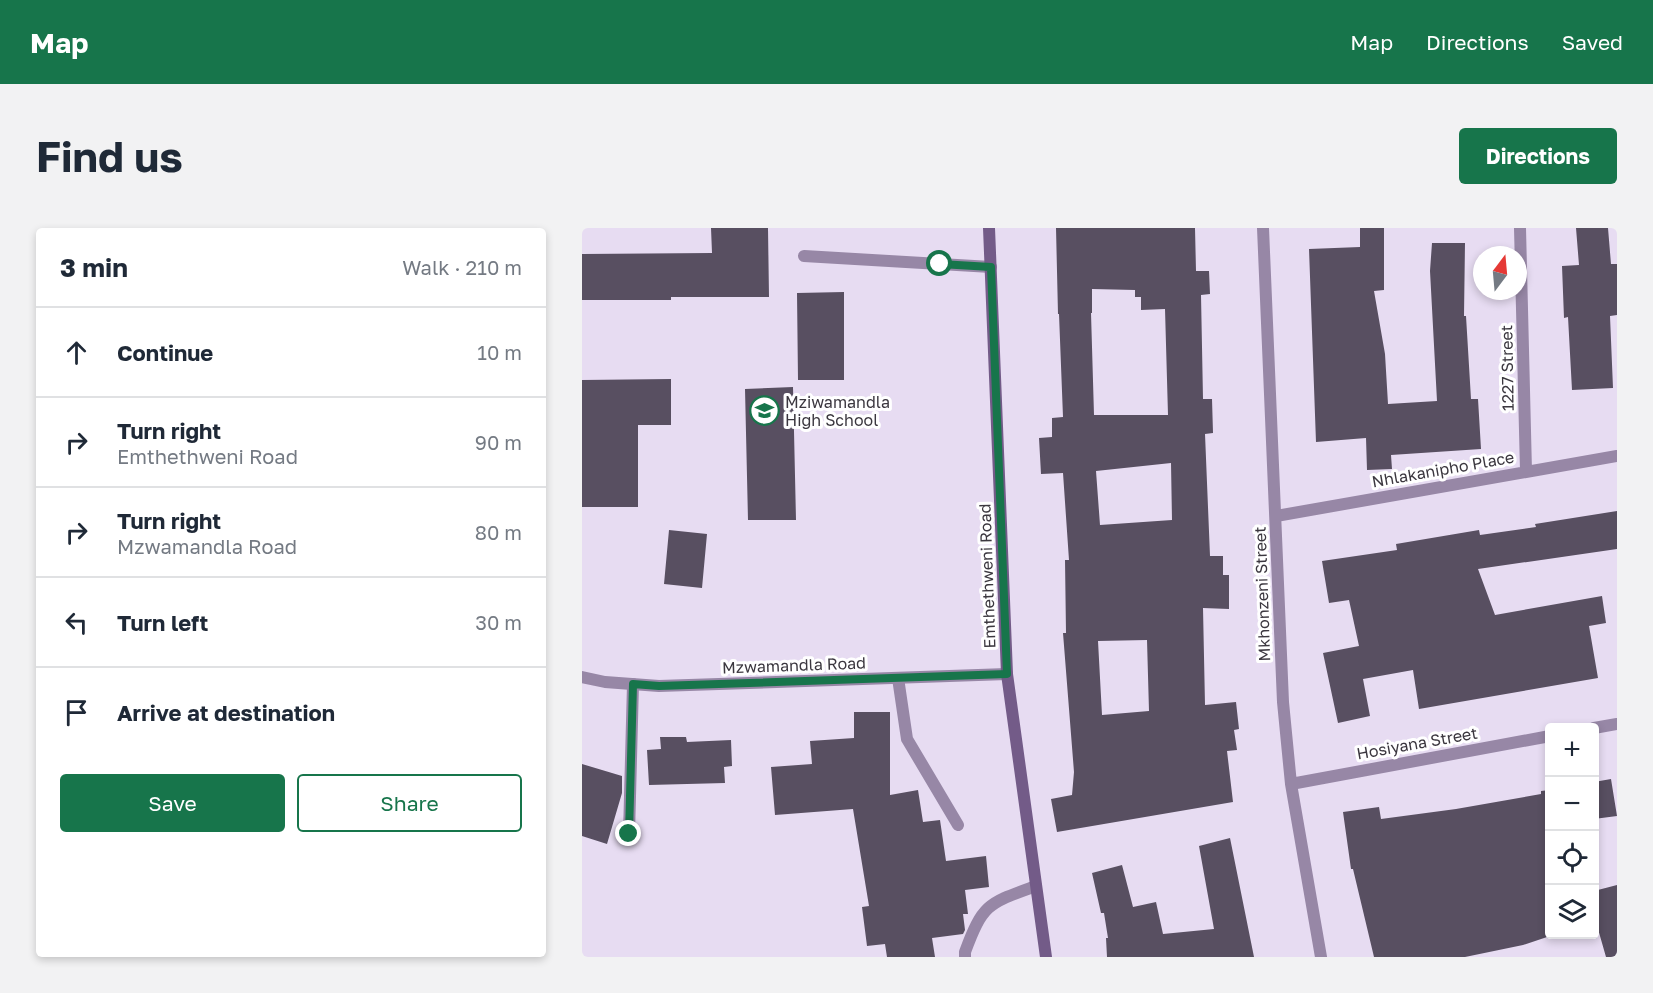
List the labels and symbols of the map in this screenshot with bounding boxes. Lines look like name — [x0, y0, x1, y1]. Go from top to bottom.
north arrow — [1473, 246, 1527, 300]
route start — [926, 250, 952, 276]
street label: 1227 Street — [1496, 325, 1518, 411]
place label: Mziwamandla High School — [785, 392, 890, 430]
school or university icon: Mziwamandla High School — [748, 395, 780, 427]
street label: Nhlakanipho Place — [1370, 447, 1516, 491]
street label: Emthethweni Road — [974, 503, 1000, 649]
street label: Mkhonzeni Street — [1250, 526, 1274, 662]
street label: Mzwamandla Road — [722, 652, 866, 678]
street label: Hosiyana Street — [1355, 723, 1479, 763]
route end — [615, 820, 641, 846]

